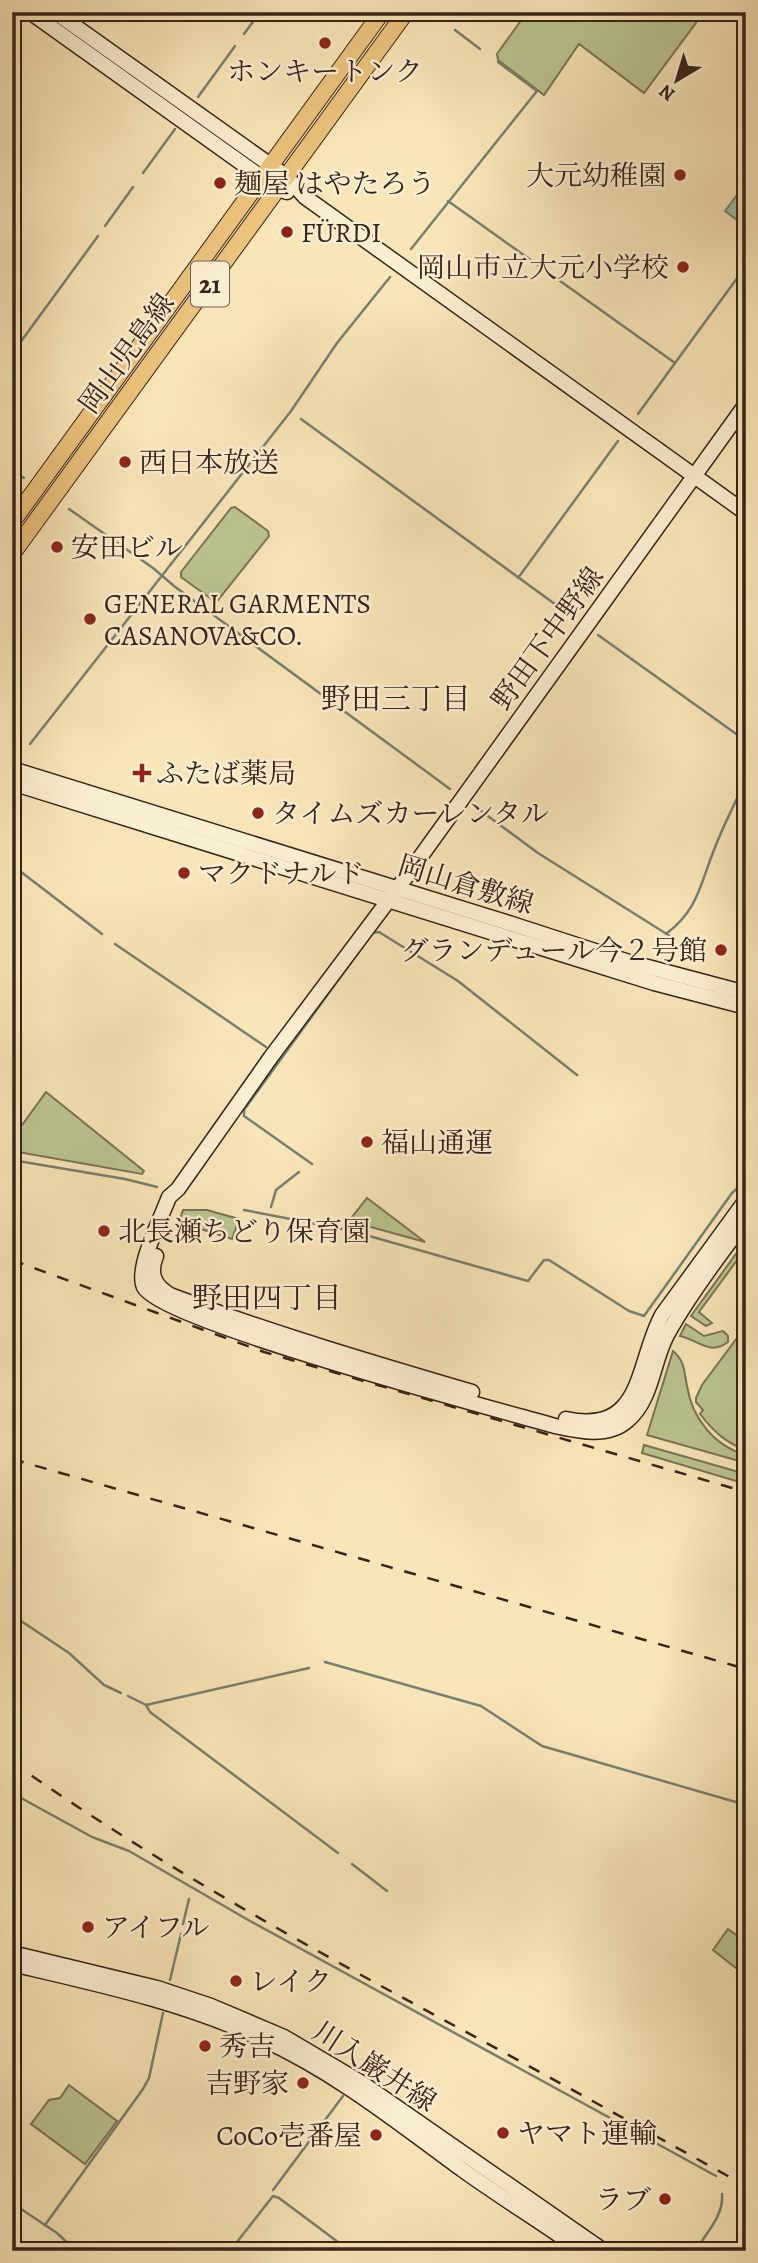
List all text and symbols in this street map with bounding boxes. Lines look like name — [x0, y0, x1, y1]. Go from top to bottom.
marker: ホンキートンク — [317, 35, 333, 51]
north arrow — [642, 46, 712, 116]
place label: ホンキートンク — [227, 53, 423, 91]
text: N — [654, 78, 681, 107]
place label: 大元幼稚園 — [526, 157, 666, 195]
place label: 麺屋 はやたろう — [234, 165, 436, 203]
marker: 大元幼稚園 — [672, 167, 688, 183]
marker: 麺屋 はやたろう — [212, 175, 228, 191]
place label: FÜRDI — [301, 214, 381, 252]
marker: FÜRDI — [279, 224, 295, 240]
place label: 岡山市立大元小学校 — [417, 249, 669, 287]
marker: 岡山市立大元小学校 — [675, 259, 691, 275]
road number: 21 — [191, 262, 229, 306]
street label: 岡山児島線 — [70, 286, 183, 421]
place label: 西日本放送 — [139, 444, 279, 482]
marker: 西日本放送 — [117, 454, 133, 470]
place label: 安田ビル — [71, 529, 183, 567]
marker: 安田ビル — [49, 539, 65, 555]
street label: 野田下中野線 — [483, 559, 613, 718]
place label: GENERAL GARMENTS CASANOVA&CO. — [104, 585, 371, 655]
marker: GENERAL GARMENTS CASANOVA&CO. — [82, 611, 98, 627]
district label: 野田三丁目 — [321, 679, 471, 719]
place label: ふたば薬局 — [156, 755, 296, 793]
marker: ふたば薬局 — [134, 765, 150, 781]
place label: タイムズカーレンタル — [272, 795, 549, 833]
marker: タイムズカーレンタル — [250, 805, 266, 821]
street label: 岡山倉敷線 — [393, 846, 538, 924]
place label: マクドナルド — [198, 855, 365, 893]
marker: マクドナルド — [176, 865, 192, 881]
place label: グランデュール今２号館 — [400, 932, 707, 970]
marker: グランデュール今２号館 — [713, 942, 729, 958]
place label: 福山通運 — [381, 1124, 493, 1162]
marker: 福山通運 — [359, 1134, 375, 1150]
place label: 北長瀬ちどり保育園 — [118, 1213, 370, 1251]
marker: 北長瀬ちどり保育園 — [96, 1223, 112, 1239]
district label: 野田四丁目 — [192, 1278, 342, 1318]
place label: アイフル — [102, 1909, 210, 1947]
marker: アイフル — [80, 1919, 96, 1935]
place label: レイク — [250, 1963, 332, 2001]
marker: レイク — [228, 1973, 244, 1989]
street label: 川入巌井線 — [305, 2013, 444, 2121]
place label: 秀吉 — [219, 2028, 275, 2066]
marker: 秀吉 — [197, 2038, 213, 2054]
place label: 吉野家 — [205, 2065, 289, 2103]
marker: 吉野家 — [295, 2075, 311, 2091]
place label: ヤマト運輸 — [517, 2115, 657, 2153]
place label: CoCo壱番屋 — [216, 2117, 362, 2155]
marker: ヤマト運輸 — [495, 2125, 511, 2141]
marker: CoCo壱番屋 — [368, 2127, 384, 2143]
place label: ラブ — [595, 2181, 651, 2219]
marker: ラブ — [657, 2191, 673, 2207]

